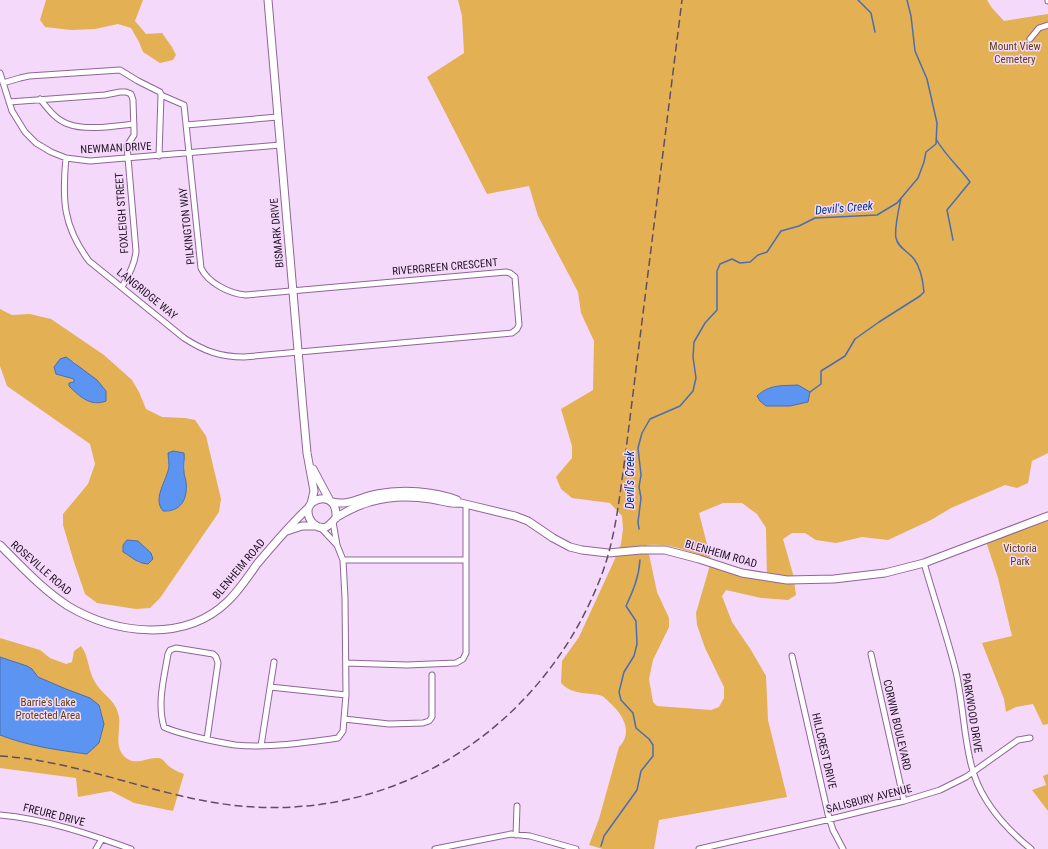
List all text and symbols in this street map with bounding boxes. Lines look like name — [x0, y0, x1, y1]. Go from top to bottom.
park label: Mount View Cemetery — [989, 40, 1041, 66]
street label: NEWMAN DRIVE — [80, 140, 152, 156]
street label: FOXLEIGH STREET — [113, 172, 131, 254]
street label: PILKINGTON WAY — [176, 187, 198, 265]
street label: BISMARK DRIVE — [267, 197, 287, 268]
water label: Devil's Creek — [814, 198, 874, 218]
street label: RIVERGREEN CRESCENT — [392, 256, 499, 278]
street label: LANGRIDGE WAY — [114, 266, 180, 323]
water label: Devil's Creek — [623, 450, 637, 509]
street label: BLENHEIM ROAD — [210, 536, 268, 602]
street label: ROSEVILLE ROAD — [8, 538, 74, 598]
street label: BLENHEIM ROAD — [683, 538, 759, 570]
park label: Victoria Park — [1003, 542, 1037, 568]
street label: PARKWOOD DRIVE — [959, 672, 985, 754]
street label: CORWIN BOULEVARD — [880, 678, 914, 772]
park label: Barrie's Lake Protected Area — [16, 696, 80, 722]
street label: HILLCREST DRIVE — [809, 712, 839, 791]
street label: SALISBURY AVENUE — [825, 782, 914, 816]
street label: FREURE DRIVE — [22, 801, 87, 829]

